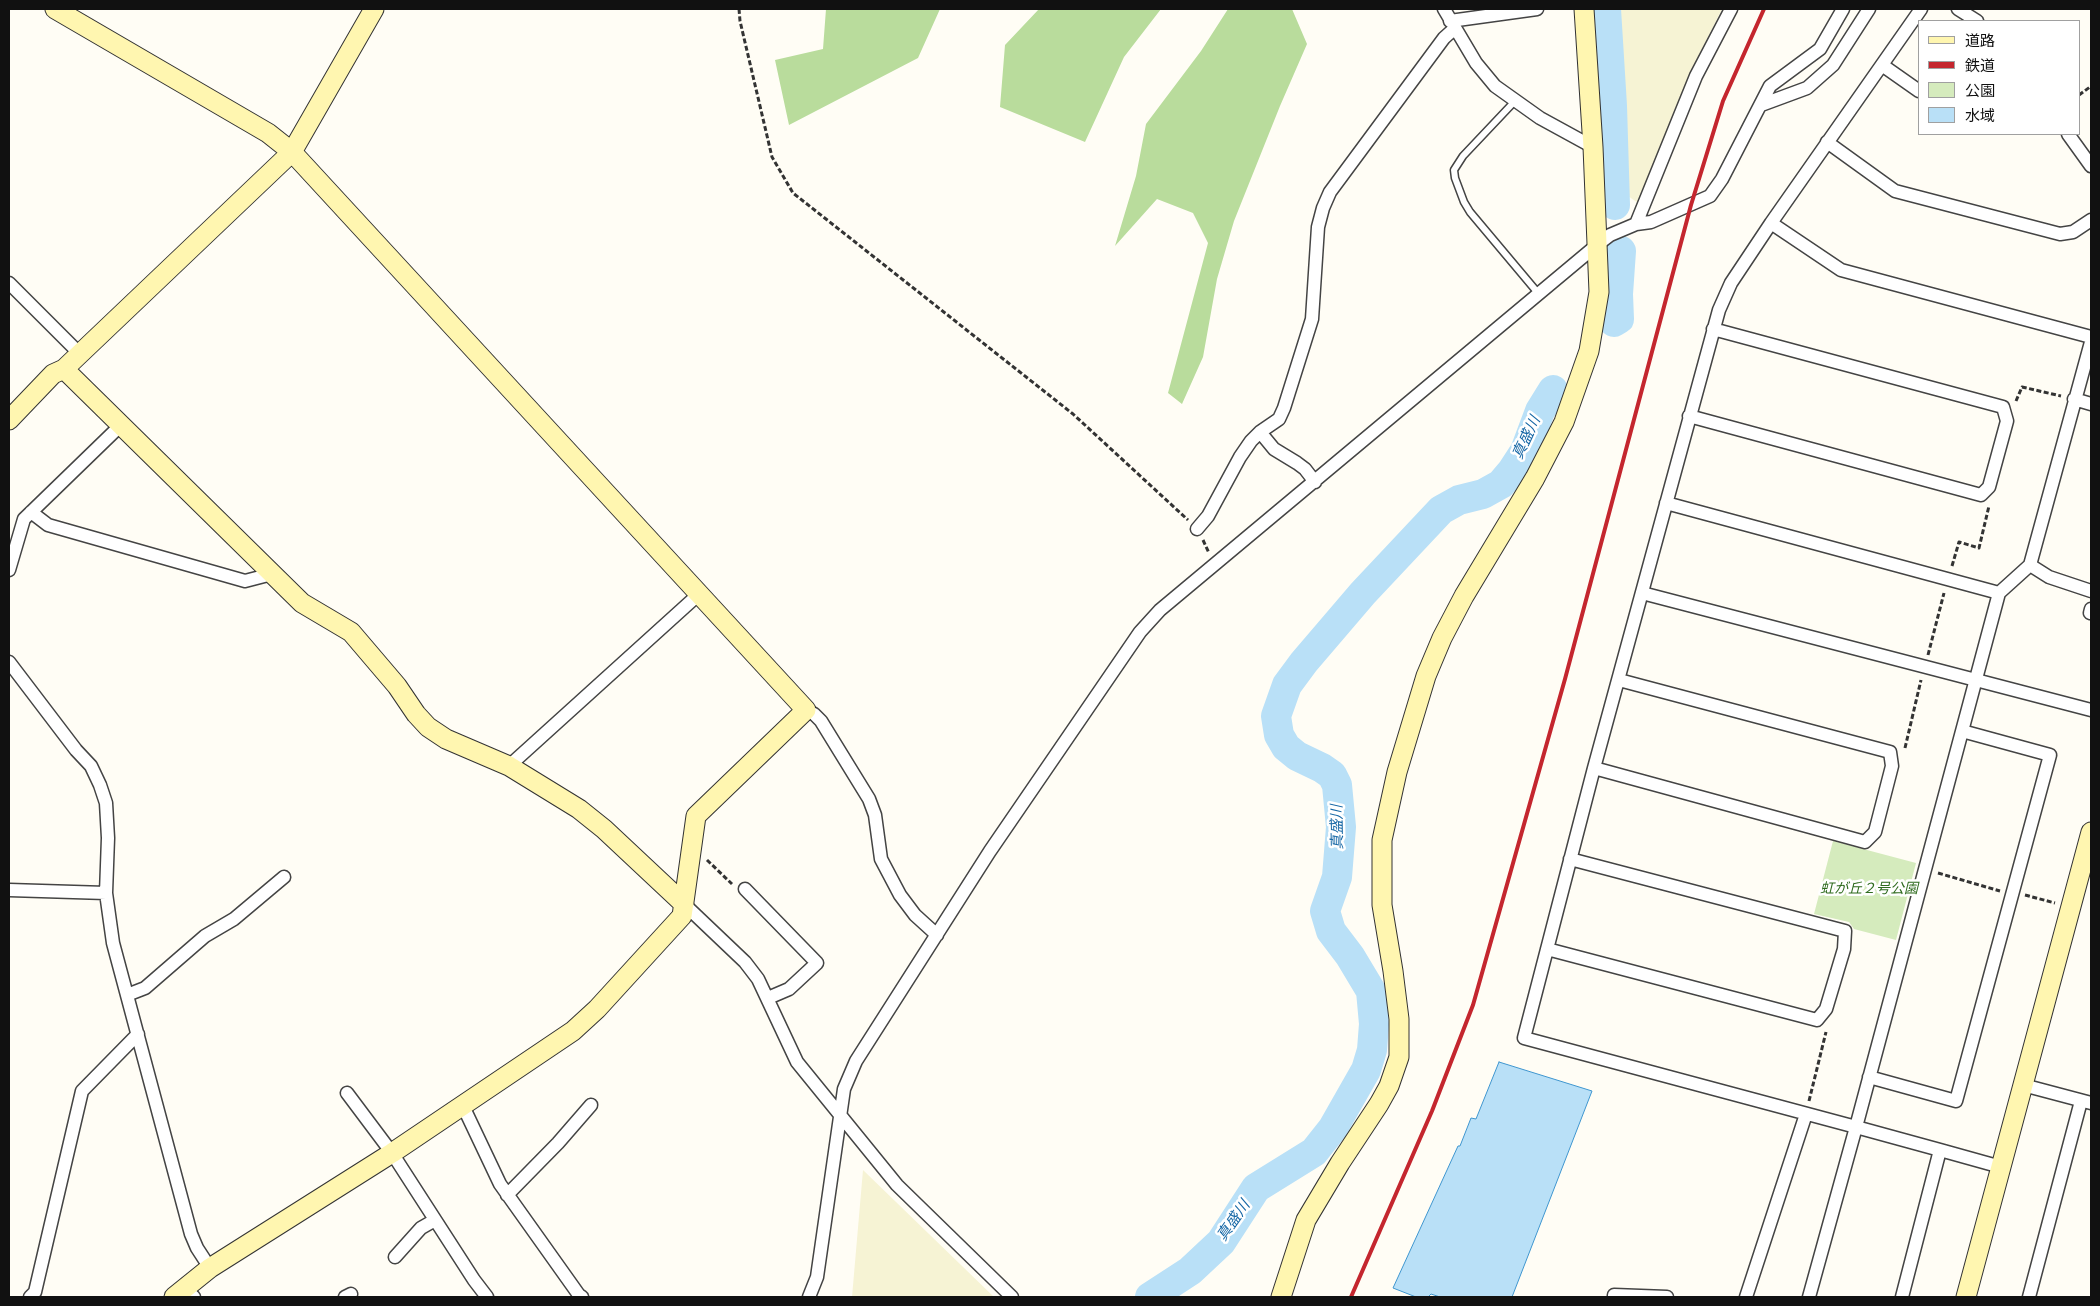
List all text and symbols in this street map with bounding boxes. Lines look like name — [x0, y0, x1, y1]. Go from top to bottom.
legend — [1918, 20, 2080, 135]
text: 道路 — [1965, 33, 1995, 49]
text: 鉄道 — [1965, 58, 1995, 74]
text: 公園 — [1965, 83, 1995, 99]
text: 水域 — [1965, 108, 1995, 124]
water label: 真盛川 — [1509, 414, 1545, 462]
water label: 真盛川 — [1329, 804, 1347, 850]
park label: 虹が丘２号公園 — [1820, 881, 1918, 897]
water label: 真盛川 — [1214, 1197, 1254, 1245]

